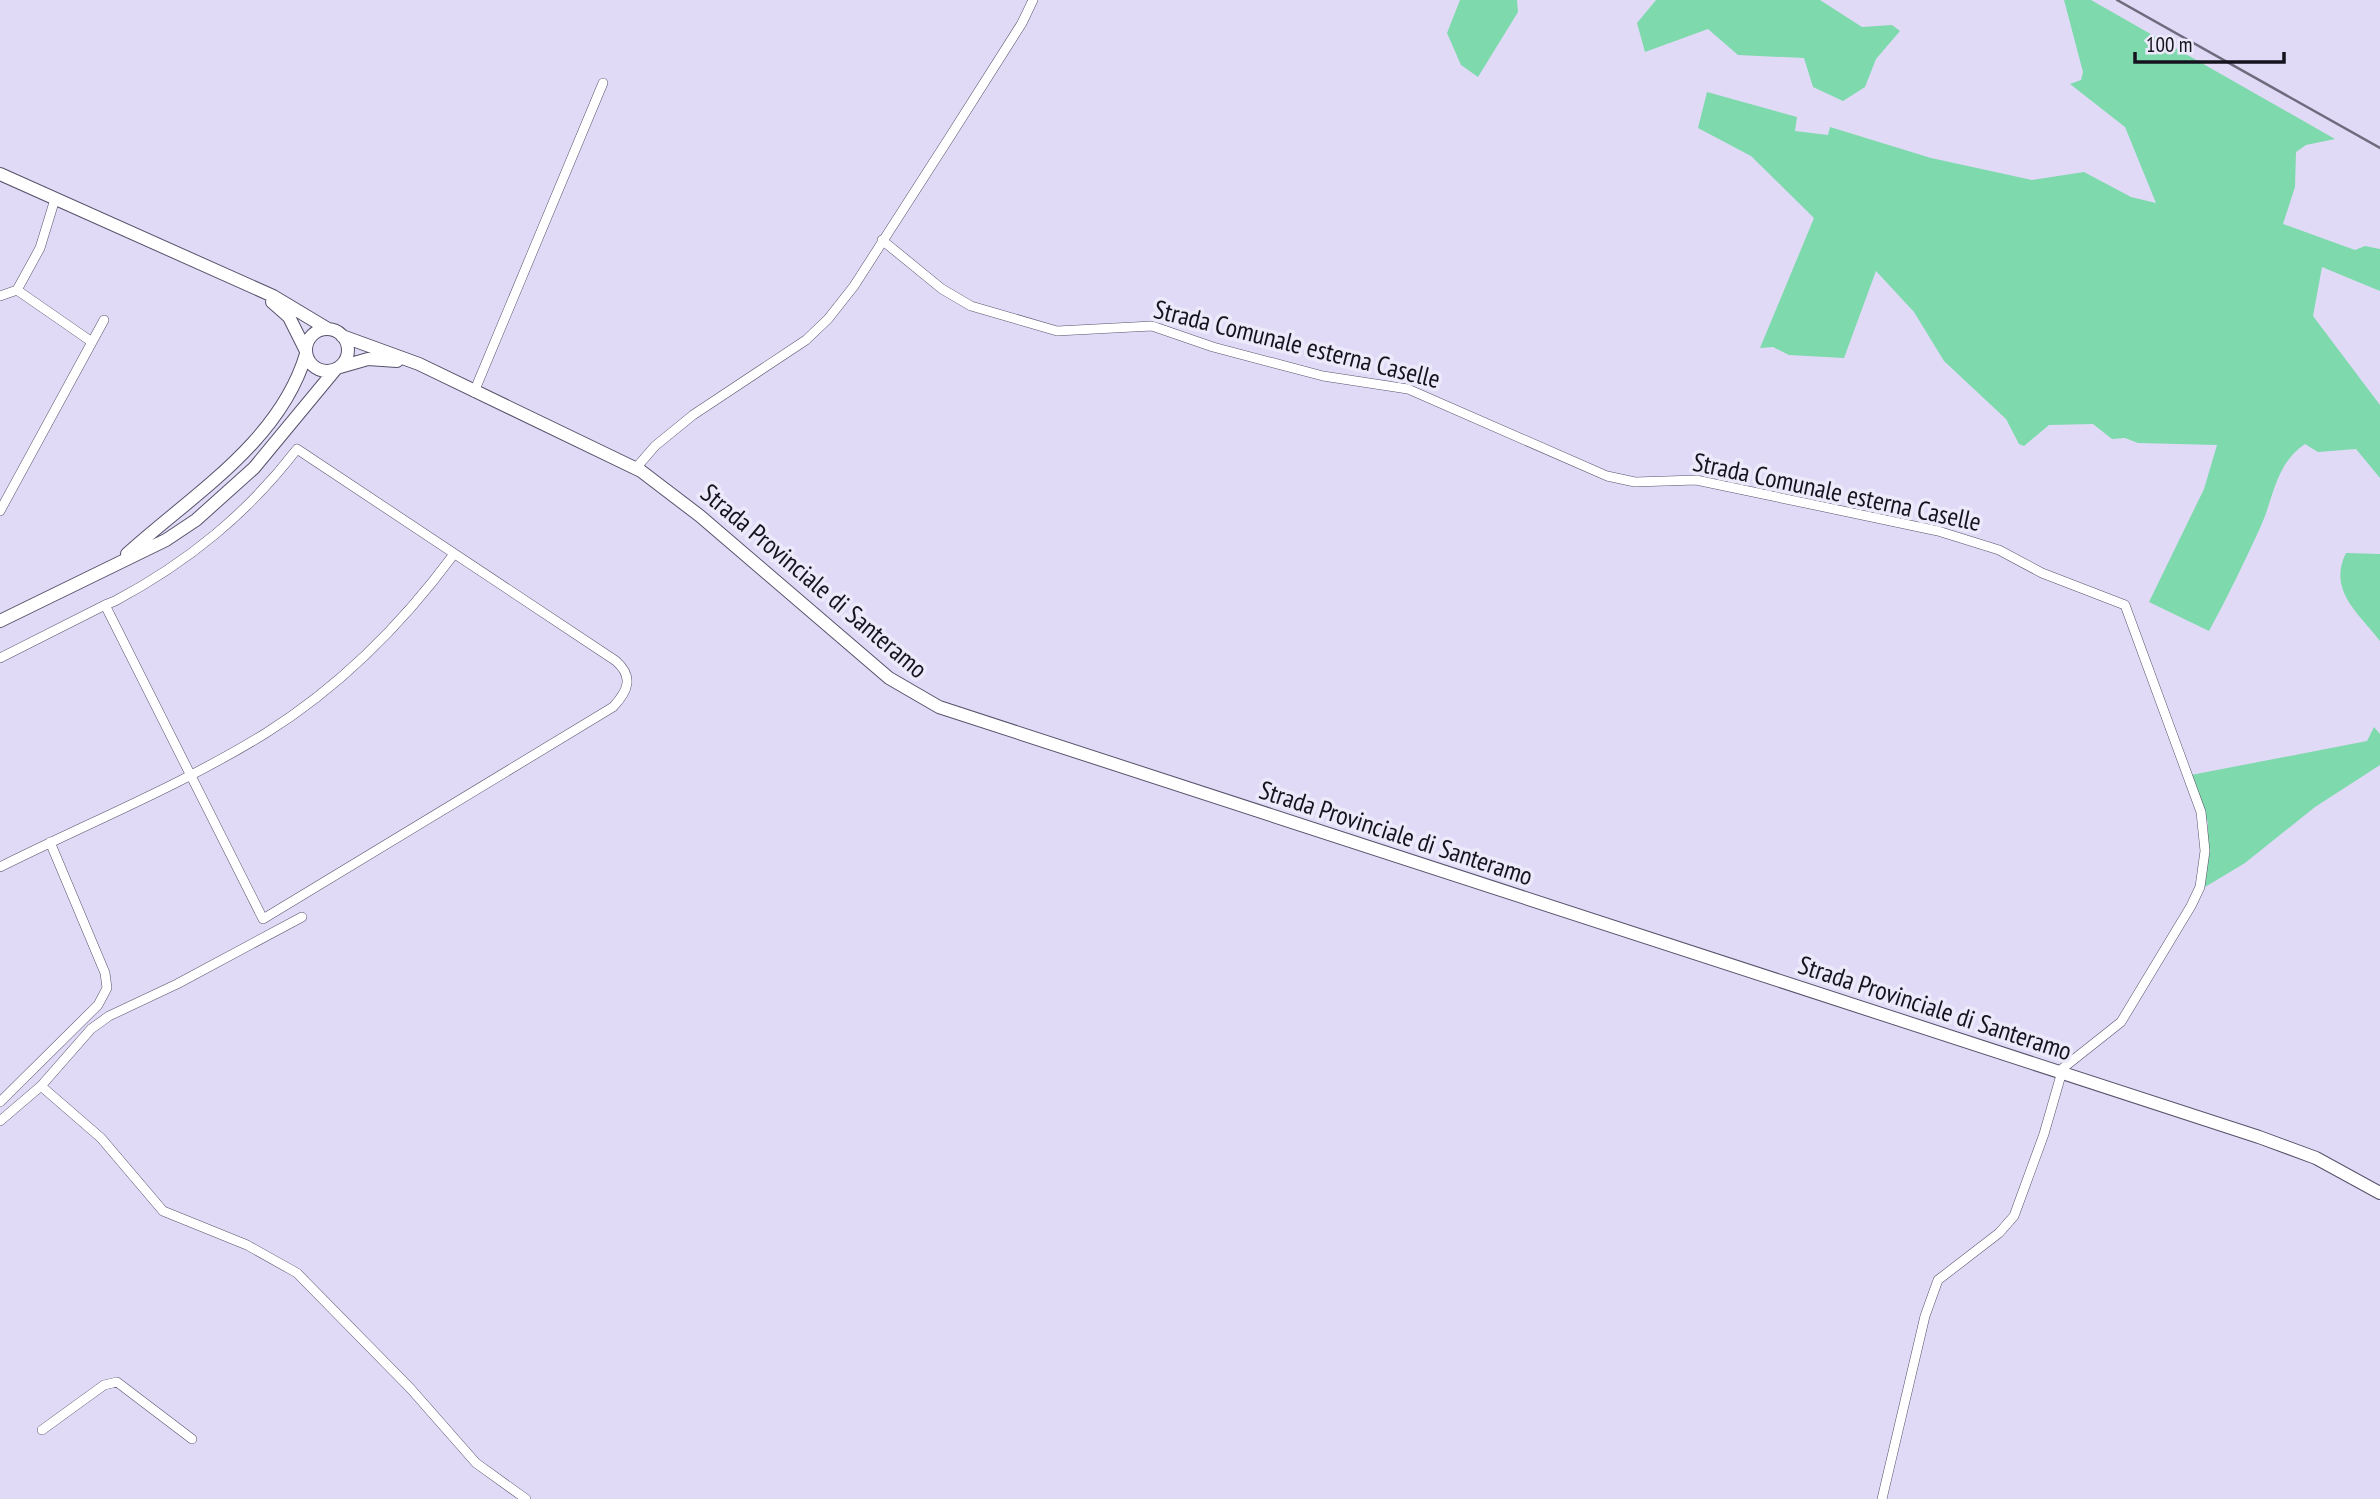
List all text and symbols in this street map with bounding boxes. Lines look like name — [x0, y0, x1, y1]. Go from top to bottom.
scale bar — [2135, 21, 2284, 65]
text: 100 m — [2146, 31, 2192, 58]
street label: Strada Comunale esterna Caselle — [1151, 292, 1444, 395]
street label: Strada Comunale esterna Caselle — [1690, 445, 1984, 538]
street label: Strada Provinciale di Santeramo — [694, 476, 934, 685]
street label: Strada Provinciale di Santeramo — [1255, 773, 1537, 892]
street label: Strada Provinciale di Santeramo — [1794, 948, 2076, 1067]

